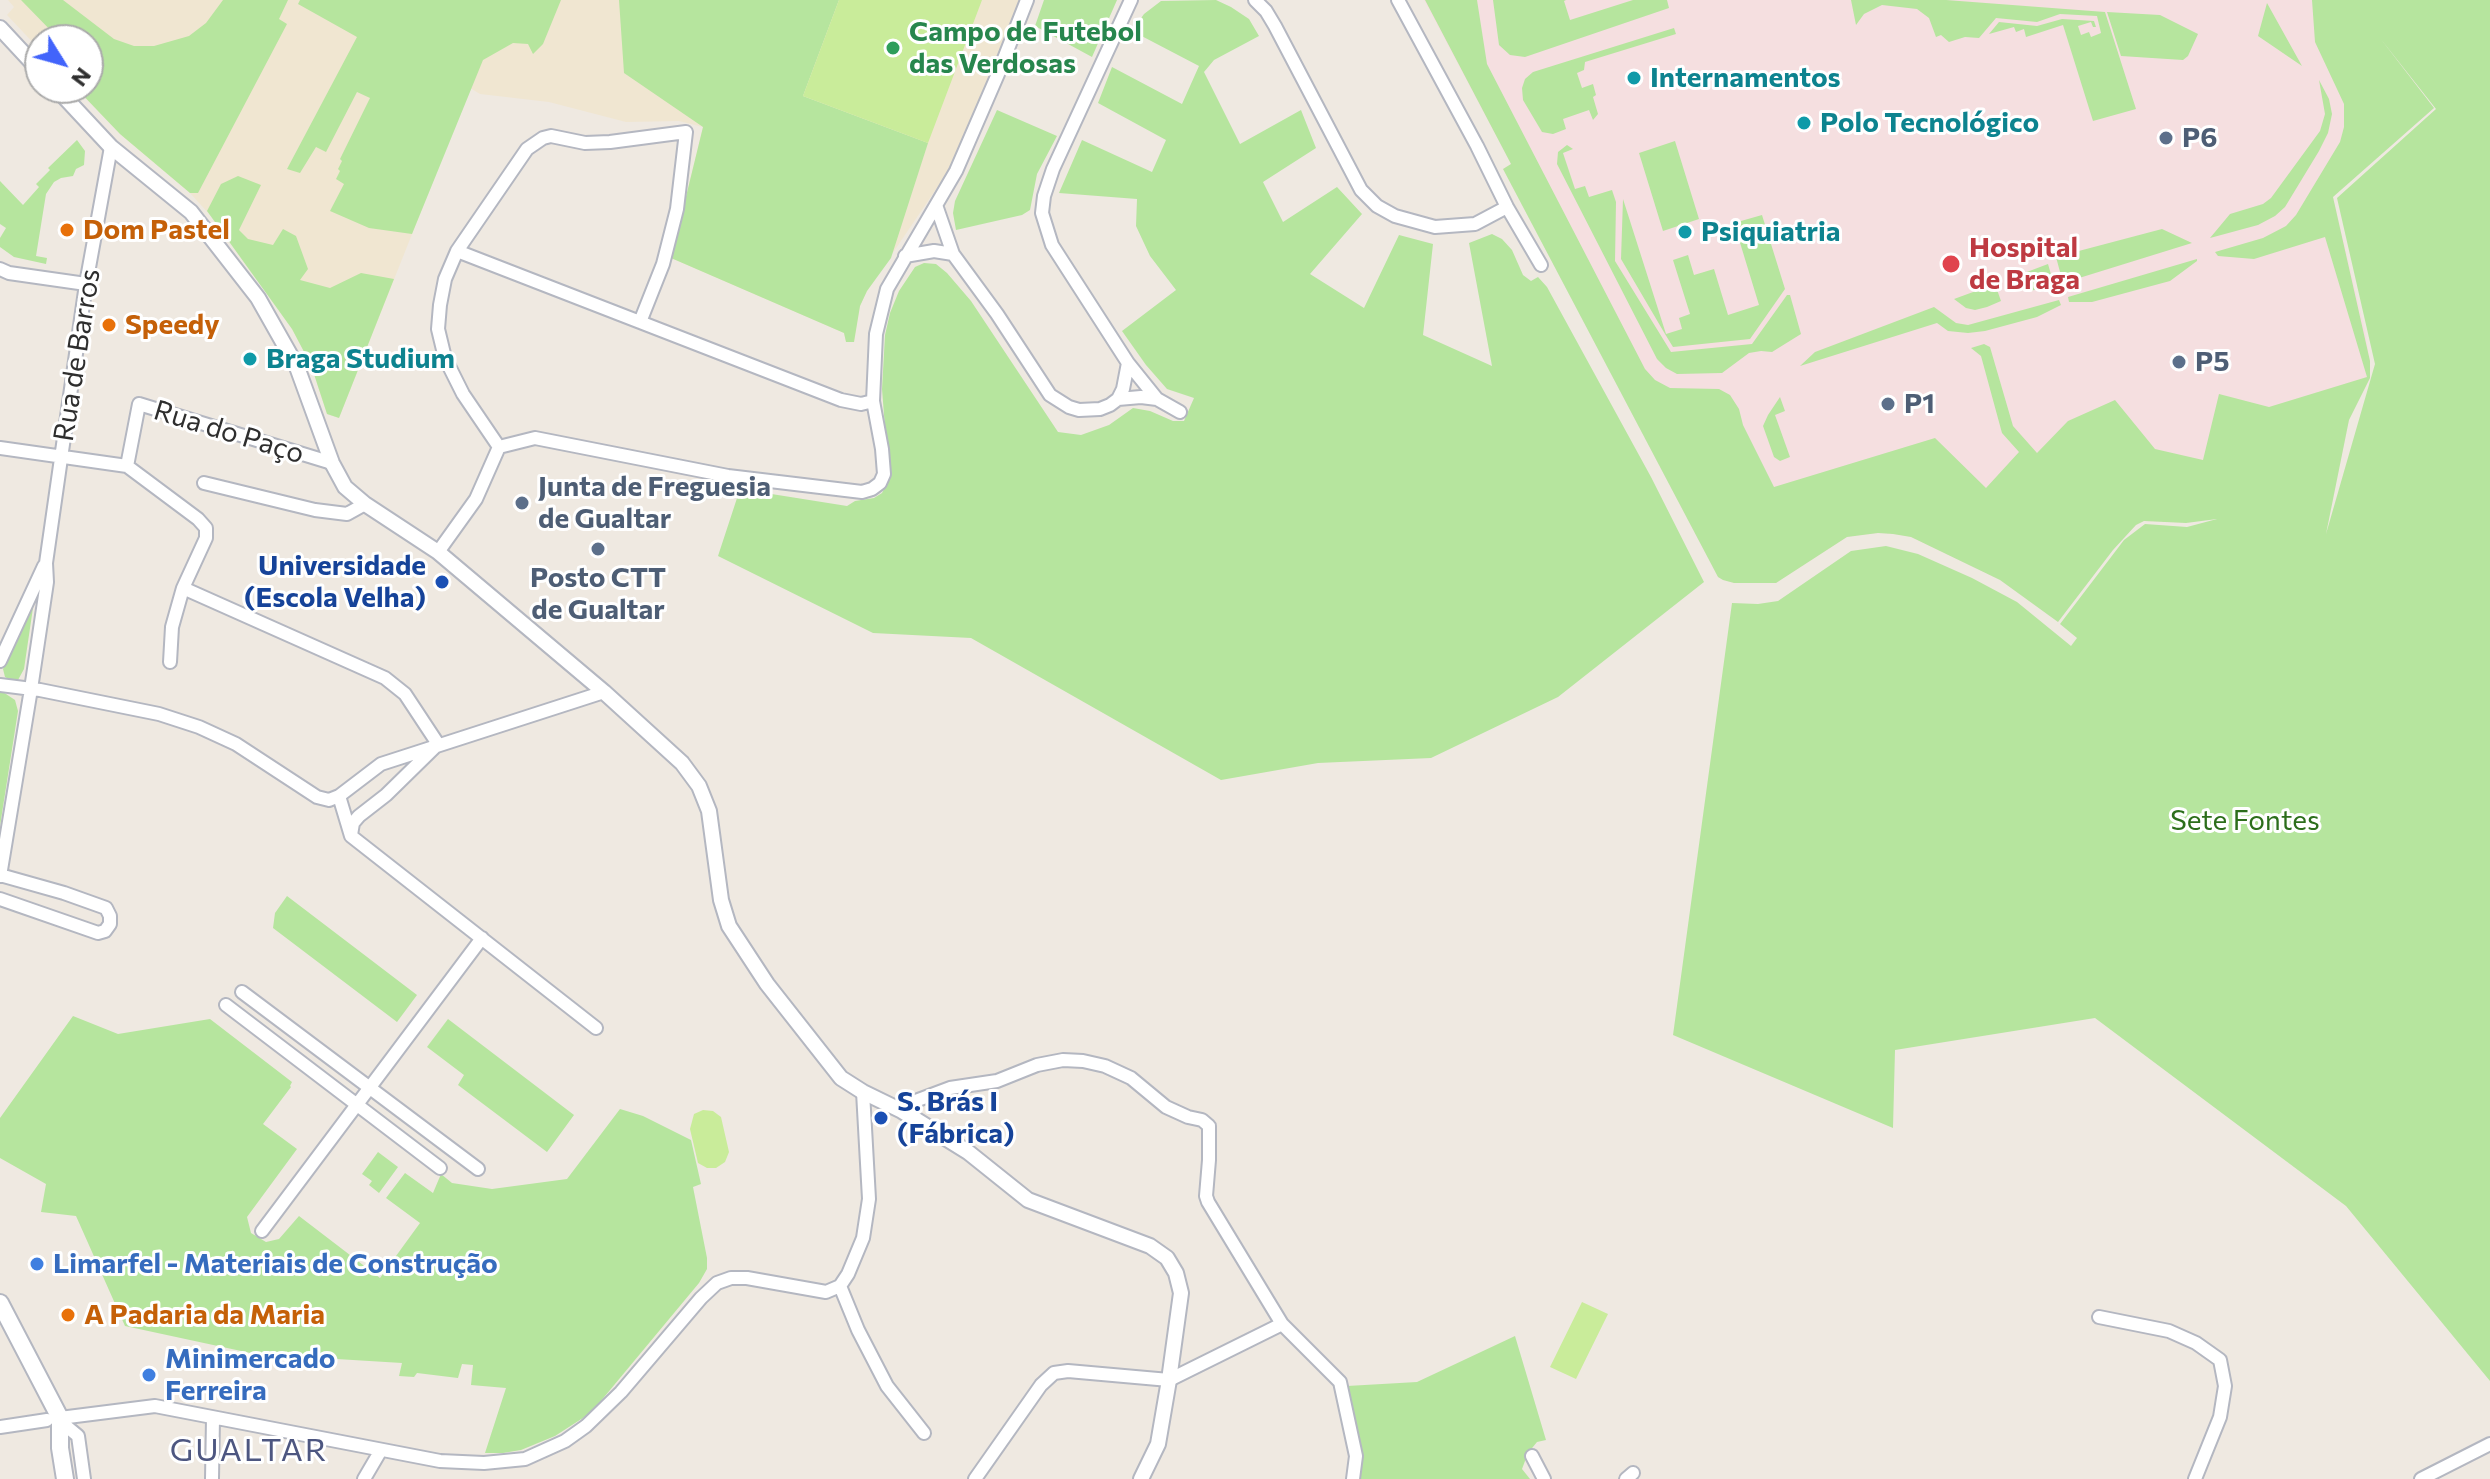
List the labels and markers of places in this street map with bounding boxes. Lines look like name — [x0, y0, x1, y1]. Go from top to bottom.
place label: Campo de Futebol das Verdosas — [909, 15, 1142, 81]
marker: Campo de Futebol das Verdosas — [884, 39, 902, 57]
place label: Internamentos — [1650, 61, 1841, 95]
marker: Internamentos — [1625, 69, 1643, 87]
place label: Polo Tecnológico — [1820, 106, 2039, 140]
marker: Polo Tecnológico — [1795, 114, 1813, 132]
place label: P6 — [2182, 121, 2217, 155]
marker: P6 — [2157, 129, 2175, 147]
place label: Dom Pastel — [83, 213, 230, 247]
place label: Psiquiatria — [1701, 215, 1841, 249]
marker: Dom Pastel — [58, 221, 76, 239]
marker: Psiquiatria — [1676, 223, 1694, 241]
place label: Hospital de Braga — [1969, 231, 2080, 297]
marker: Hospital de Braga — [1940, 253, 1962, 275]
place label: Speedy — [125, 308, 220, 342]
marker: Speedy — [100, 316, 118, 334]
place label: Braga Studium — [266, 342, 455, 376]
place label: P5 — [2195, 345, 2229, 379]
marker: Braga Studium — [241, 350, 259, 368]
marker: P5 — [2170, 353, 2188, 371]
place label: P1 — [1904, 387, 1935, 421]
marker: P1 — [1879, 395, 1897, 413]
place label: Junta de Freguesia de Gualtar — [538, 470, 771, 536]
marker: Junta de Freguesia de Gualtar — [513, 494, 531, 512]
marker: Posto CTT de Gualtar — [589, 540, 607, 558]
place label: Universidade (Escola Velha) — [244, 549, 426, 615]
place label: Posto CTT de Gualtar — [530, 561, 666, 627]
marker: Universidade (Escola Velha) — [433, 573, 451, 591]
place label: S. Brás I (Fábrica) — [897, 1085, 1015, 1151]
marker: S. Brás I (Fábrica) — [872, 1109, 890, 1127]
place label: Limarfel - Materiais de Construção — [53, 1247, 498, 1281]
marker: Limarfel - Materiais de Construção — [28, 1255, 46, 1273]
place label: A Padaria da Maria — [84, 1298, 325, 1332]
marker: A Padaria da Maria — [59, 1306, 77, 1324]
place label: Minimercado Ferreira — [165, 1342, 336, 1408]
marker: Minimercado Ferreira — [140, 1366, 158, 1384]

